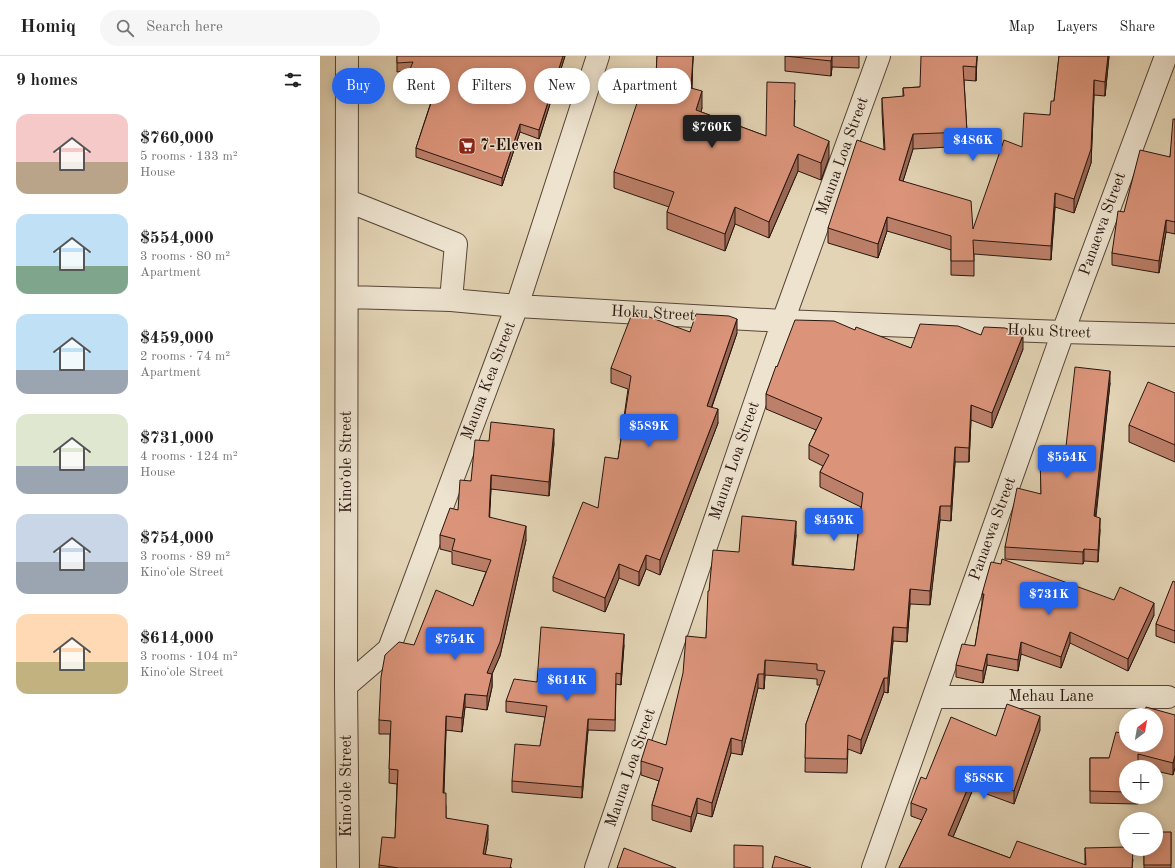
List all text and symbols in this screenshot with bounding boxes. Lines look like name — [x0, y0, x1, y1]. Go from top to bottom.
search box — [100, 10, 380, 46]
icon: search — [114, 17, 136, 39]
text: Homiq — [20, 18, 76, 37]
text: Search here — [146, 20, 223, 35]
text: Map — [1009, 20, 1035, 34]
text: Layers — [1057, 20, 1098, 34]
text: Share — [1120, 20, 1155, 34]
chip: Buy — [332, 68, 385, 104]
chip: Rent — [393, 68, 450, 104]
chip: Filters — [458, 68, 526, 104]
chip: New — [534, 68, 590, 104]
chip: Apartment — [598, 68, 691, 104]
icon: filters — [282, 69, 304, 91]
text: 9 homes — [16, 72, 78, 89]
street label: Mauna Loa Street — [814, 94, 872, 217]
pin: $760K — [684, 115, 740, 149]
text: $760K — [692, 121, 732, 134]
pin: $486K — [945, 128, 1001, 162]
icon: home — [48, 130, 96, 178]
text: $760,000 — [140, 130, 214, 147]
text: $486K — [953, 134, 993, 147]
supermarket icon: 7-Eleven — [457, 136, 477, 156]
place label: 7-Eleven — [480, 138, 543, 154]
text: 5 rooms · 133 m² — [140, 150, 238, 163]
text: House — [140, 166, 175, 179]
street label: Panaewa Street — [1077, 170, 1129, 278]
icon: home — [48, 230, 96, 278]
text: $554,000 — [140, 230, 214, 247]
text: 3 rooms · 80 m² — [140, 250, 230, 263]
text: Apartment — [140, 266, 201, 279]
street label: Hoku Street — [610, 304, 696, 324]
street label: Mauna Kea Street — [459, 319, 519, 442]
street label: Hoku Street — [1007, 323, 1092, 341]
icon: home — [48, 330, 96, 378]
text: $459,000 — [140, 330, 214, 347]
text: 2 rooms · 74 m² — [140, 350, 230, 363]
text: Apartment — [140, 366, 201, 379]
street label: Mauna Loa Street — [707, 399, 763, 522]
street label: Kinoʻole Street — [339, 410, 355, 513]
pin: $589K — [621, 414, 677, 448]
text: $589K — [629, 420, 669, 433]
icon: home — [48, 430, 96, 478]
text: $731,000 — [140, 430, 214, 447]
pin: $554K — [1039, 445, 1095, 479]
text: 4 rooms · 124 m² — [140, 450, 238, 463]
text: $554K — [1047, 451, 1087, 464]
text: House — [140, 466, 175, 479]
street label: Panaewa Street — [967, 475, 1019, 583]
pin: $459K — [806, 508, 862, 542]
text: $459K — [814, 514, 854, 527]
icon: home — [48, 530, 96, 578]
text: $754,000 — [140, 530, 214, 547]
text: 3 rooms · 89 m² — [140, 550, 230, 563]
text: Kinoʻole Street — [140, 566, 223, 579]
pin: $731K — [1021, 582, 1077, 616]
text: $731K — [1029, 588, 1069, 601]
pin: $754K — [427, 627, 483, 661]
icon: home — [48, 630, 96, 678]
text: $614,000 — [140, 630, 214, 647]
text: $754K — [435, 633, 475, 646]
text: 3 rooms · 104 m² — [140, 650, 238, 663]
text: Kinoʻole Street — [140, 666, 223, 679]
pin: $614K — [539, 668, 595, 702]
text: $614K — [547, 674, 587, 687]
street label: Mehau Lane — [1008, 689, 1094, 705]
street label: Mauna Loa Street — [603, 706, 659, 829]
north arrow — [1119, 708, 1163, 752]
map controls — [1119, 708, 1163, 856]
street label: Kinoʻole Street — [339, 734, 355, 837]
button: + — [1119, 760, 1163, 804]
pin: $588K — [956, 766, 1012, 800]
text: $588K — [964, 772, 1004, 785]
button: − — [1119, 812, 1163, 856]

